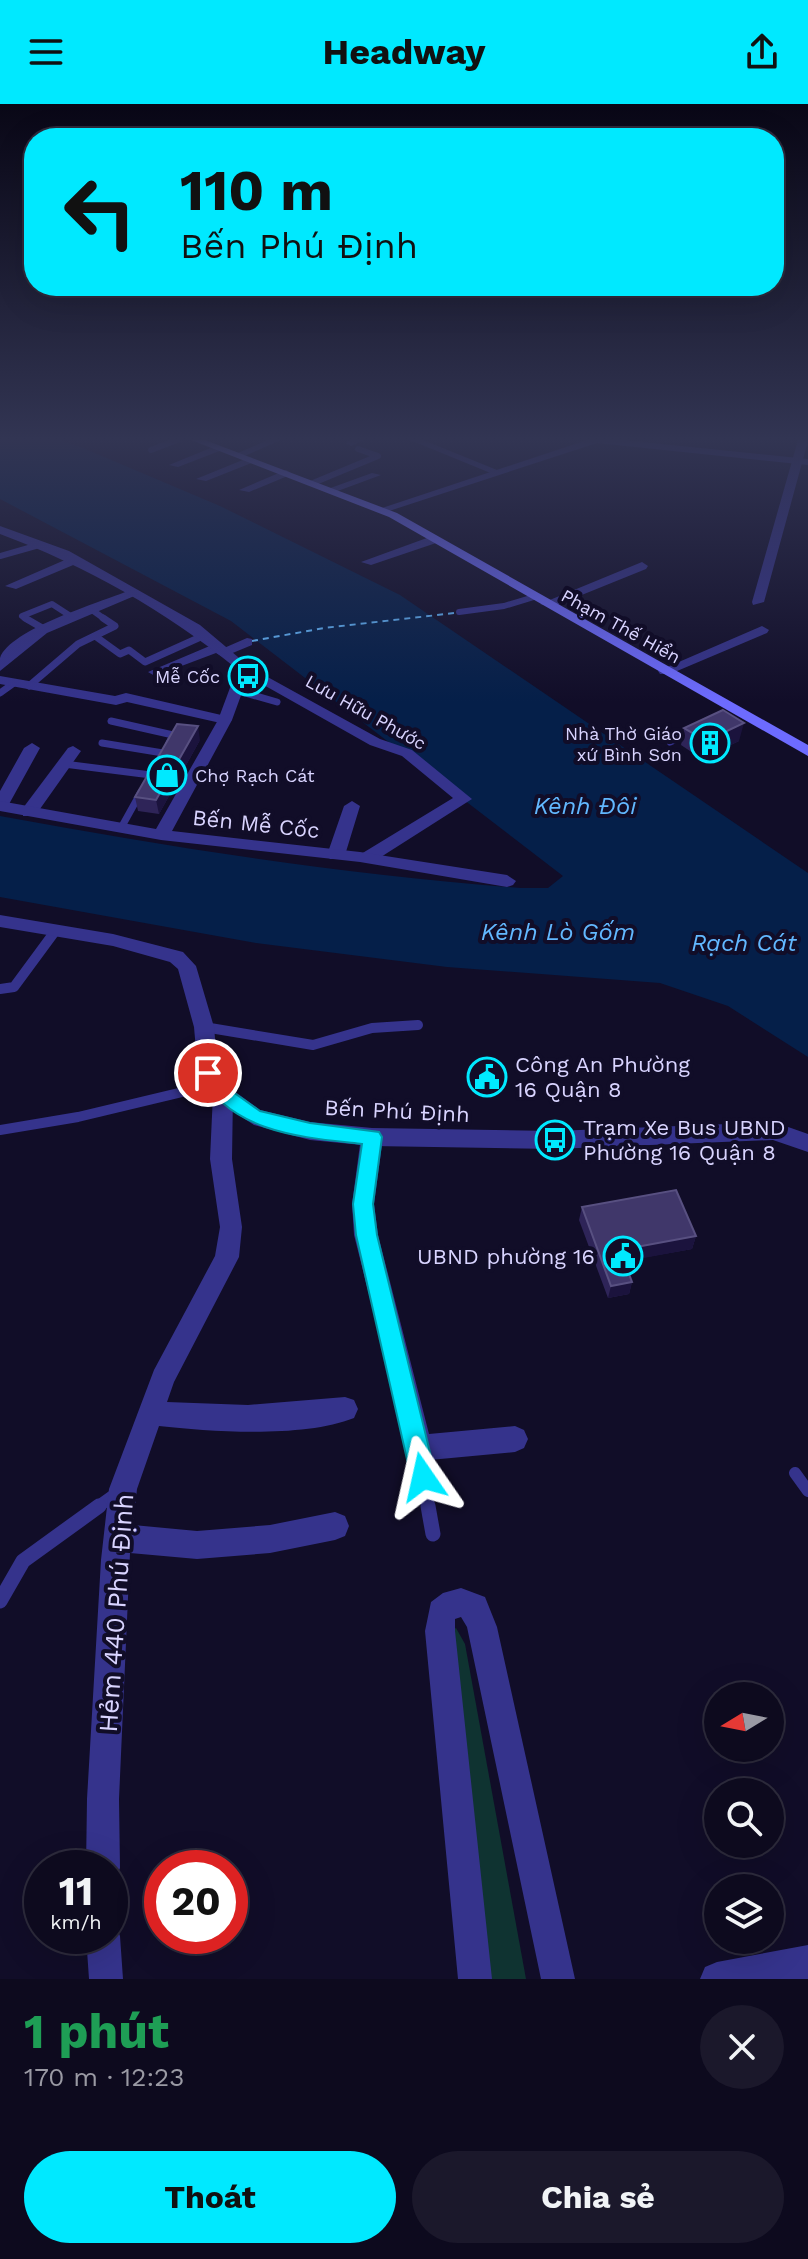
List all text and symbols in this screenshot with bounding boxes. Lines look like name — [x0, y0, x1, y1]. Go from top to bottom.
icon: menu — [24, 30, 68, 74]
icon: share — [740, 30, 784, 74]
text: Headway — [323, 31, 485, 73]
text: 110 m — [180, 158, 333, 224]
icon: left — [48, 160, 152, 264]
text: Bến Phú Định — [180, 225, 418, 267]
street label: Phạm Thế Hiển — [558, 585, 684, 667]
bus stop icon: Mễ Cốc — [227, 655, 269, 697]
place label: Mễ Cốc — [155, 666, 220, 687]
street label: Lưu Hữu Phước — [302, 670, 430, 754]
building icon: Nhà Thờ Giáo xứ Bình Sơn — [689, 722, 731, 764]
place label: Nhà Thờ Giáo xứ Bình Sơn — [565, 723, 682, 765]
shop icon: Chợ Rạch Cát — [146, 754, 188, 796]
place label: Chợ Rạch Cát — [195, 765, 315, 786]
water label: Kênh Đôi — [534, 792, 637, 820]
street label: Bến Mễ Cốc — [191, 805, 321, 843]
water label: Kênh Lò Gốm — [481, 918, 635, 946]
water label: Rạch Cát — [691, 929, 798, 957]
pin — [174, 1039, 242, 1107]
icon: arrive — [186, 1051, 230, 1095]
place label: Công An Phường 16 Quận 8 — [515, 1052, 690, 1102]
public building icon: Công An Phường 16 Quận 8 — [466, 1056, 508, 1098]
street label: Bến Phú Định — [324, 1095, 470, 1127]
place label: Trạm Xe Bus UBND Phường 16 Quận 8 — [583, 1115, 786, 1165]
bus stop icon: Trạm Xe Bus UBND Phường 16 Quận 8 — [534, 1119, 576, 1161]
public building icon: UBND phường 16 — [602, 1235, 644, 1277]
place label: UBND phường 16 — [417, 1244, 595, 1269]
position arrow — [381, 1435, 465, 1519]
street label: Hẻm 440 Phú Định — [93, 1493, 139, 1733]
north arrow — [704, 1682, 784, 1762]
map controls — [704, 1682, 784, 1954]
button: search — [704, 1778, 784, 1858]
speed limit sign: 20 — [144, 1850, 248, 1954]
text: 11 — [59, 1868, 93, 1915]
button: layers — [704, 1874, 784, 1954]
text: km/h — [50, 1910, 102, 1934]
text: 1 phút — [24, 2003, 169, 2060]
button: close — [700, 2005, 784, 2089]
text: 170 m · 12:23 — [24, 2062, 184, 2092]
button: Thoát — [24, 2151, 396, 2243]
button: Chia sẻ — [412, 2151, 784, 2243]

